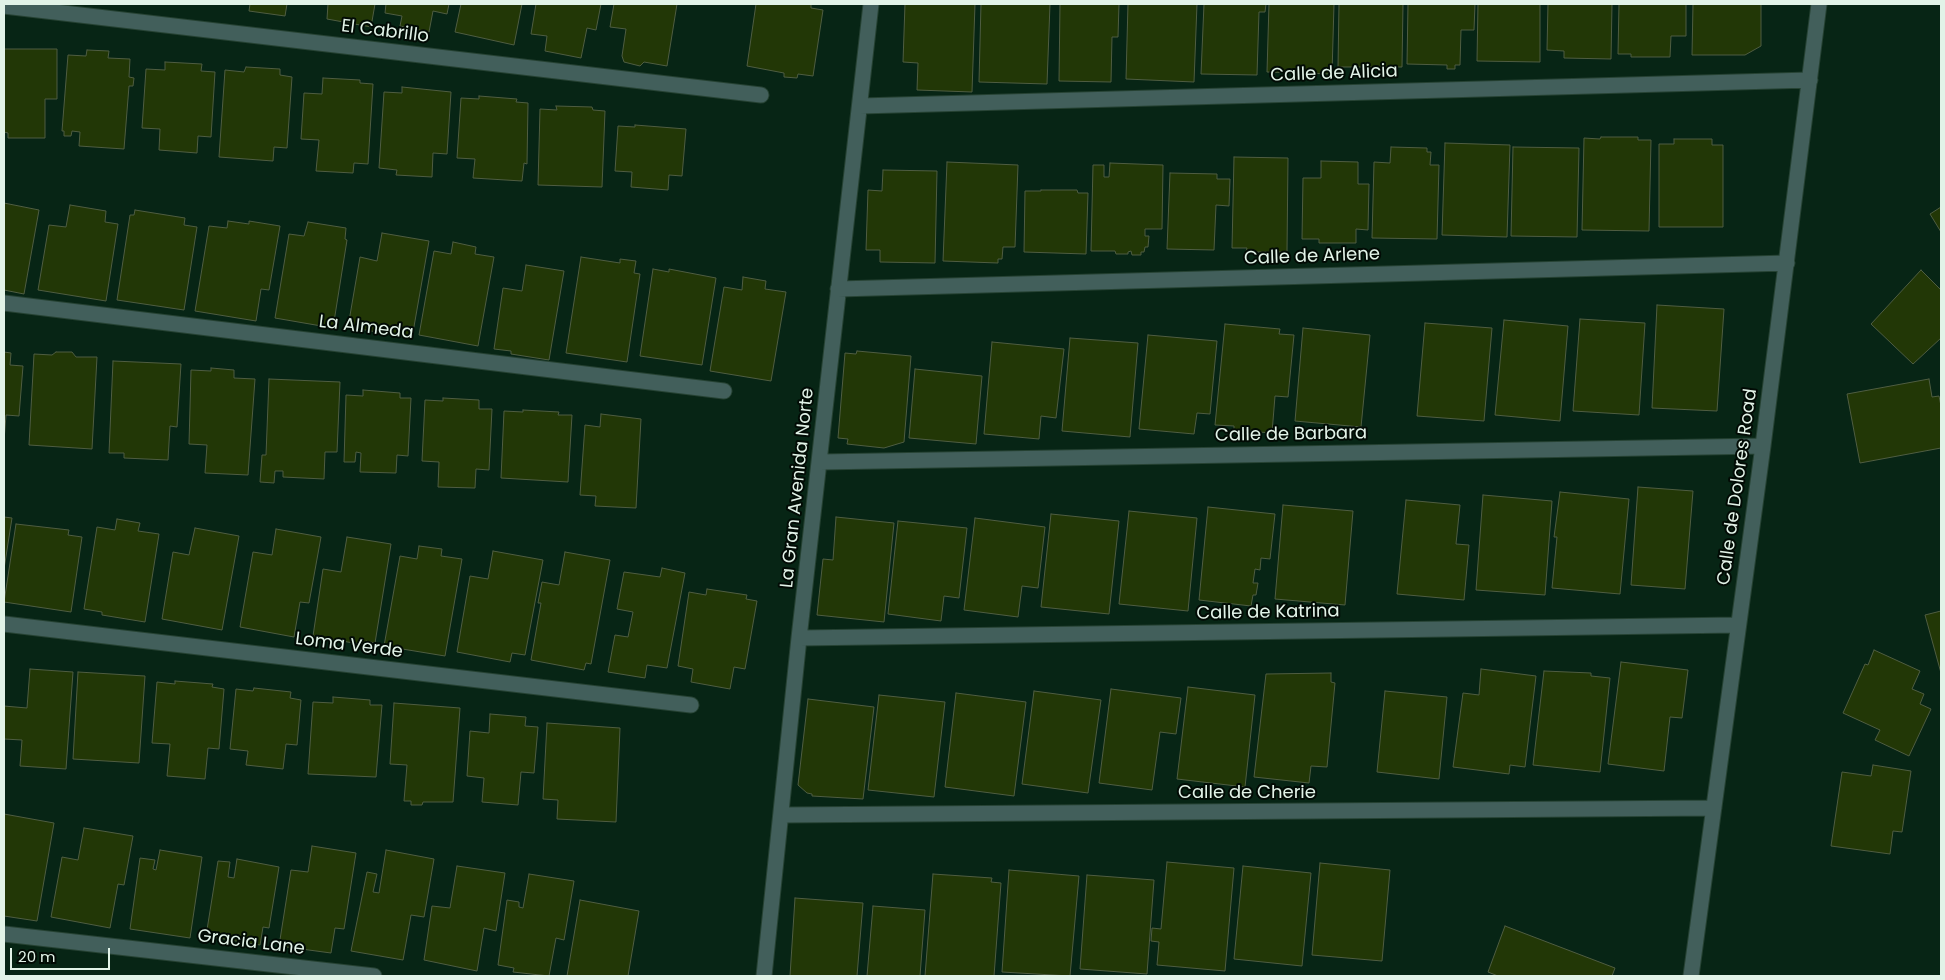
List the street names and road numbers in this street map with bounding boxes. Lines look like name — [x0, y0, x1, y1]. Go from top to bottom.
street label: El Cabrillo — [340, 16, 430, 48]
street label: Calle de Alicia — [1270, 61, 1398, 87]
street label: Calle de Arlene — [1244, 244, 1380, 270]
street label: La Almeda — [317, 311, 415, 345]
street label: La Gran Avenida Norte — [777, 387, 819, 589]
street label: Calle de Dolores Road — [1714, 387, 1762, 587]
street label: Calle de Barbara — [1215, 423, 1367, 447]
street label: Calle de Katrina — [1196, 601, 1340, 625]
street label: Loma Verde — [294, 629, 404, 663]
street label: Calle de Cherie — [1178, 782, 1316, 804]
street label: Gracia Lane — [196, 926, 306, 960]

